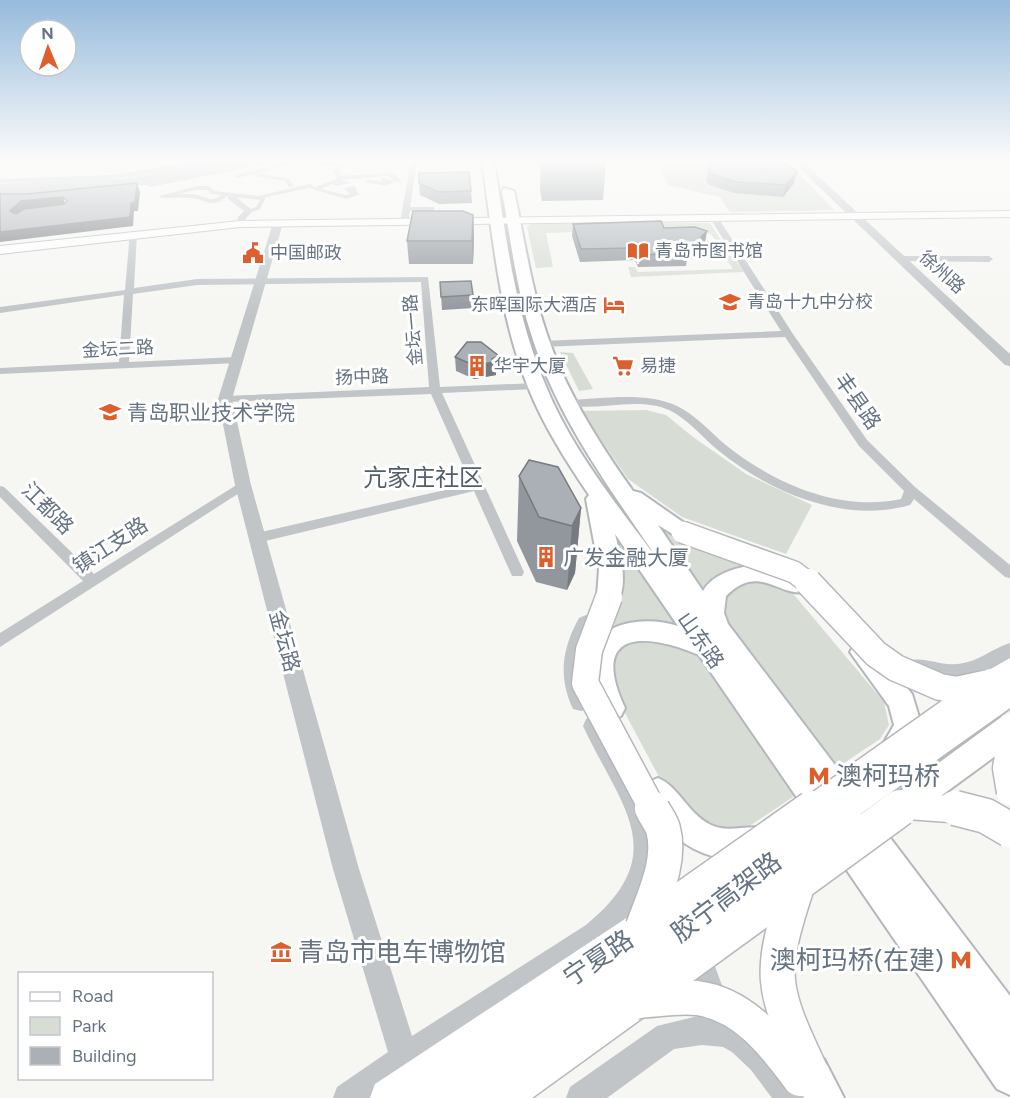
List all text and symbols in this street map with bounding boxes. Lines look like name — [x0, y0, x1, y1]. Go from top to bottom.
north arrow — [18, 18, 78, 78]
text: N — [41, 24, 54, 43]
library icon: 青岛市图书馆 — [626, 239, 650, 263]
place label: 青岛市图书馆 — [655, 240, 763, 262]
public building icon: 中国邮政 — [241, 241, 265, 265]
place label: 中国邮政 — [270, 242, 342, 264]
street label: 徐州路 — [915, 246, 969, 298]
school or university icon: 青岛十九中分校 — [718, 290, 742, 314]
place label: 青岛十九中分校 — [747, 291, 873, 313]
street label: 金坛一路 — [399, 293, 427, 367]
hotel icon: 东晖国际大酒店 — [602, 293, 626, 317]
place label: 东晖国际大酒店 — [471, 294, 597, 316]
street label: 金坛二路 — [81, 336, 155, 362]
building icon: 华宇大厦 — [465, 354, 489, 378]
supermarket icon: 易捷 — [611, 354, 635, 378]
place label: 华宇大厦 — [494, 355, 566, 377]
place label: 易捷 — [640, 355, 676, 377]
street label: 扬中路 — [335, 365, 389, 389]
street label: 丰县路 — [830, 368, 886, 434]
school or university icon: 青岛职业技术学院 — [98, 400, 122, 424]
place label: 青岛职业技术学院 — [127, 400, 295, 425]
district label: 亢家庄社区 — [363, 463, 483, 492]
street label: 江都路 — [17, 477, 79, 539]
street label: 镇江支路 — [68, 512, 152, 578]
building icon: 广发金融大厦 — [534, 545, 558, 569]
place label: 广发金融大厦 — [563, 545, 689, 570]
street label: 金坛路 — [265, 607, 305, 675]
street label: 山东路 — [673, 607, 729, 673]
place label: 澳柯玛桥 — [836, 760, 940, 792]
metro station icon: 澳柯玛桥 — [807, 764, 831, 788]
street label: 胶宁高架路 — [664, 845, 788, 949]
street label: 宁夏路 — [557, 923, 639, 993]
place label: 青岛市电车博物馆 — [298, 936, 506, 968]
museum icon: 青岛市电车博物馆 — [269, 940, 293, 964]
place label: 澳柯玛桥(在建) — [770, 944, 944, 976]
metro station icon: 澳柯玛桥(在建) — [949, 948, 973, 972]
legend — [18, 972, 213, 1080]
text: Road — [72, 985, 113, 1007]
text: Park — [72, 1015, 107, 1037]
text: Building — [72, 1045, 137, 1067]

